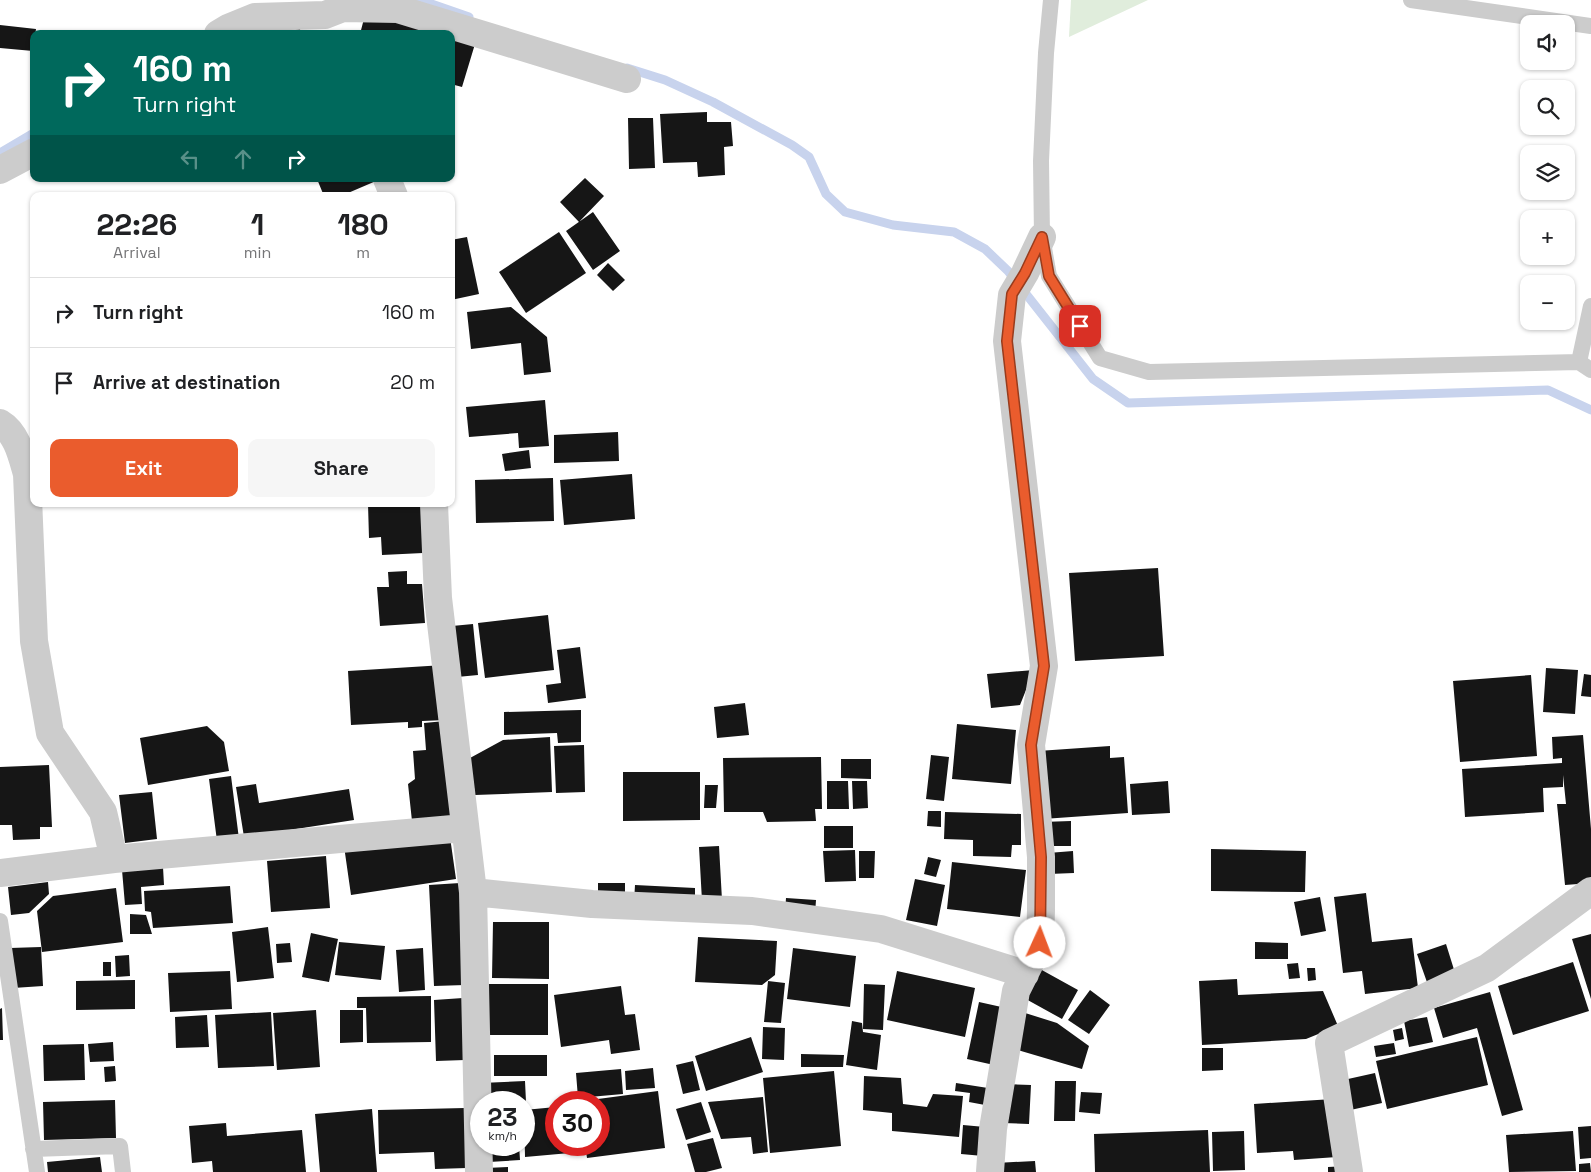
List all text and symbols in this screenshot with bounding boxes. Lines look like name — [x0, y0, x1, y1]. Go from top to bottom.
map controls — [1520, 15, 1575, 330]
button: sound — [1520, 15, 1575, 70]
text: 160 m — [133, 47, 232, 91]
icon: right — [50, 50, 115, 115]
button: search — [1520, 80, 1575, 135]
text: Turn right — [133, 90, 236, 118]
icon: left — [176, 145, 204, 173]
icon: ahead — [229, 145, 257, 173]
icon: right — [282, 145, 310, 173]
button: layers — [1520, 145, 1575, 200]
text: 22:26 — [96, 205, 177, 244]
text: 1 — [251, 205, 264, 244]
text: 180 — [338, 205, 389, 244]
button: + — [1520, 210, 1575, 265]
text: Arrival — [113, 242, 161, 263]
text: min — [244, 242, 271, 263]
text: m — [356, 242, 370, 263]
button: − — [1520, 275, 1575, 330]
icon: right — [50, 299, 78, 327]
text: Turn right — [93, 300, 183, 325]
text: 160 m — [382, 300, 435, 325]
pin — [1059, 305, 1101, 347]
icon: arrive — [1066, 312, 1094, 340]
icon: arrive — [50, 369, 78, 397]
text: Arrive at destination — [93, 370, 281, 395]
text: 20 m — [390, 370, 435, 395]
button: Exit — [50, 439, 238, 497]
button: Share — [248, 439, 435, 497]
position arrow — [1013, 916, 1065, 968]
speed limit sign: 30 — [545, 1091, 610, 1156]
text: 23 — [487, 1101, 518, 1133]
text: km/h — [488, 1128, 517, 1144]

